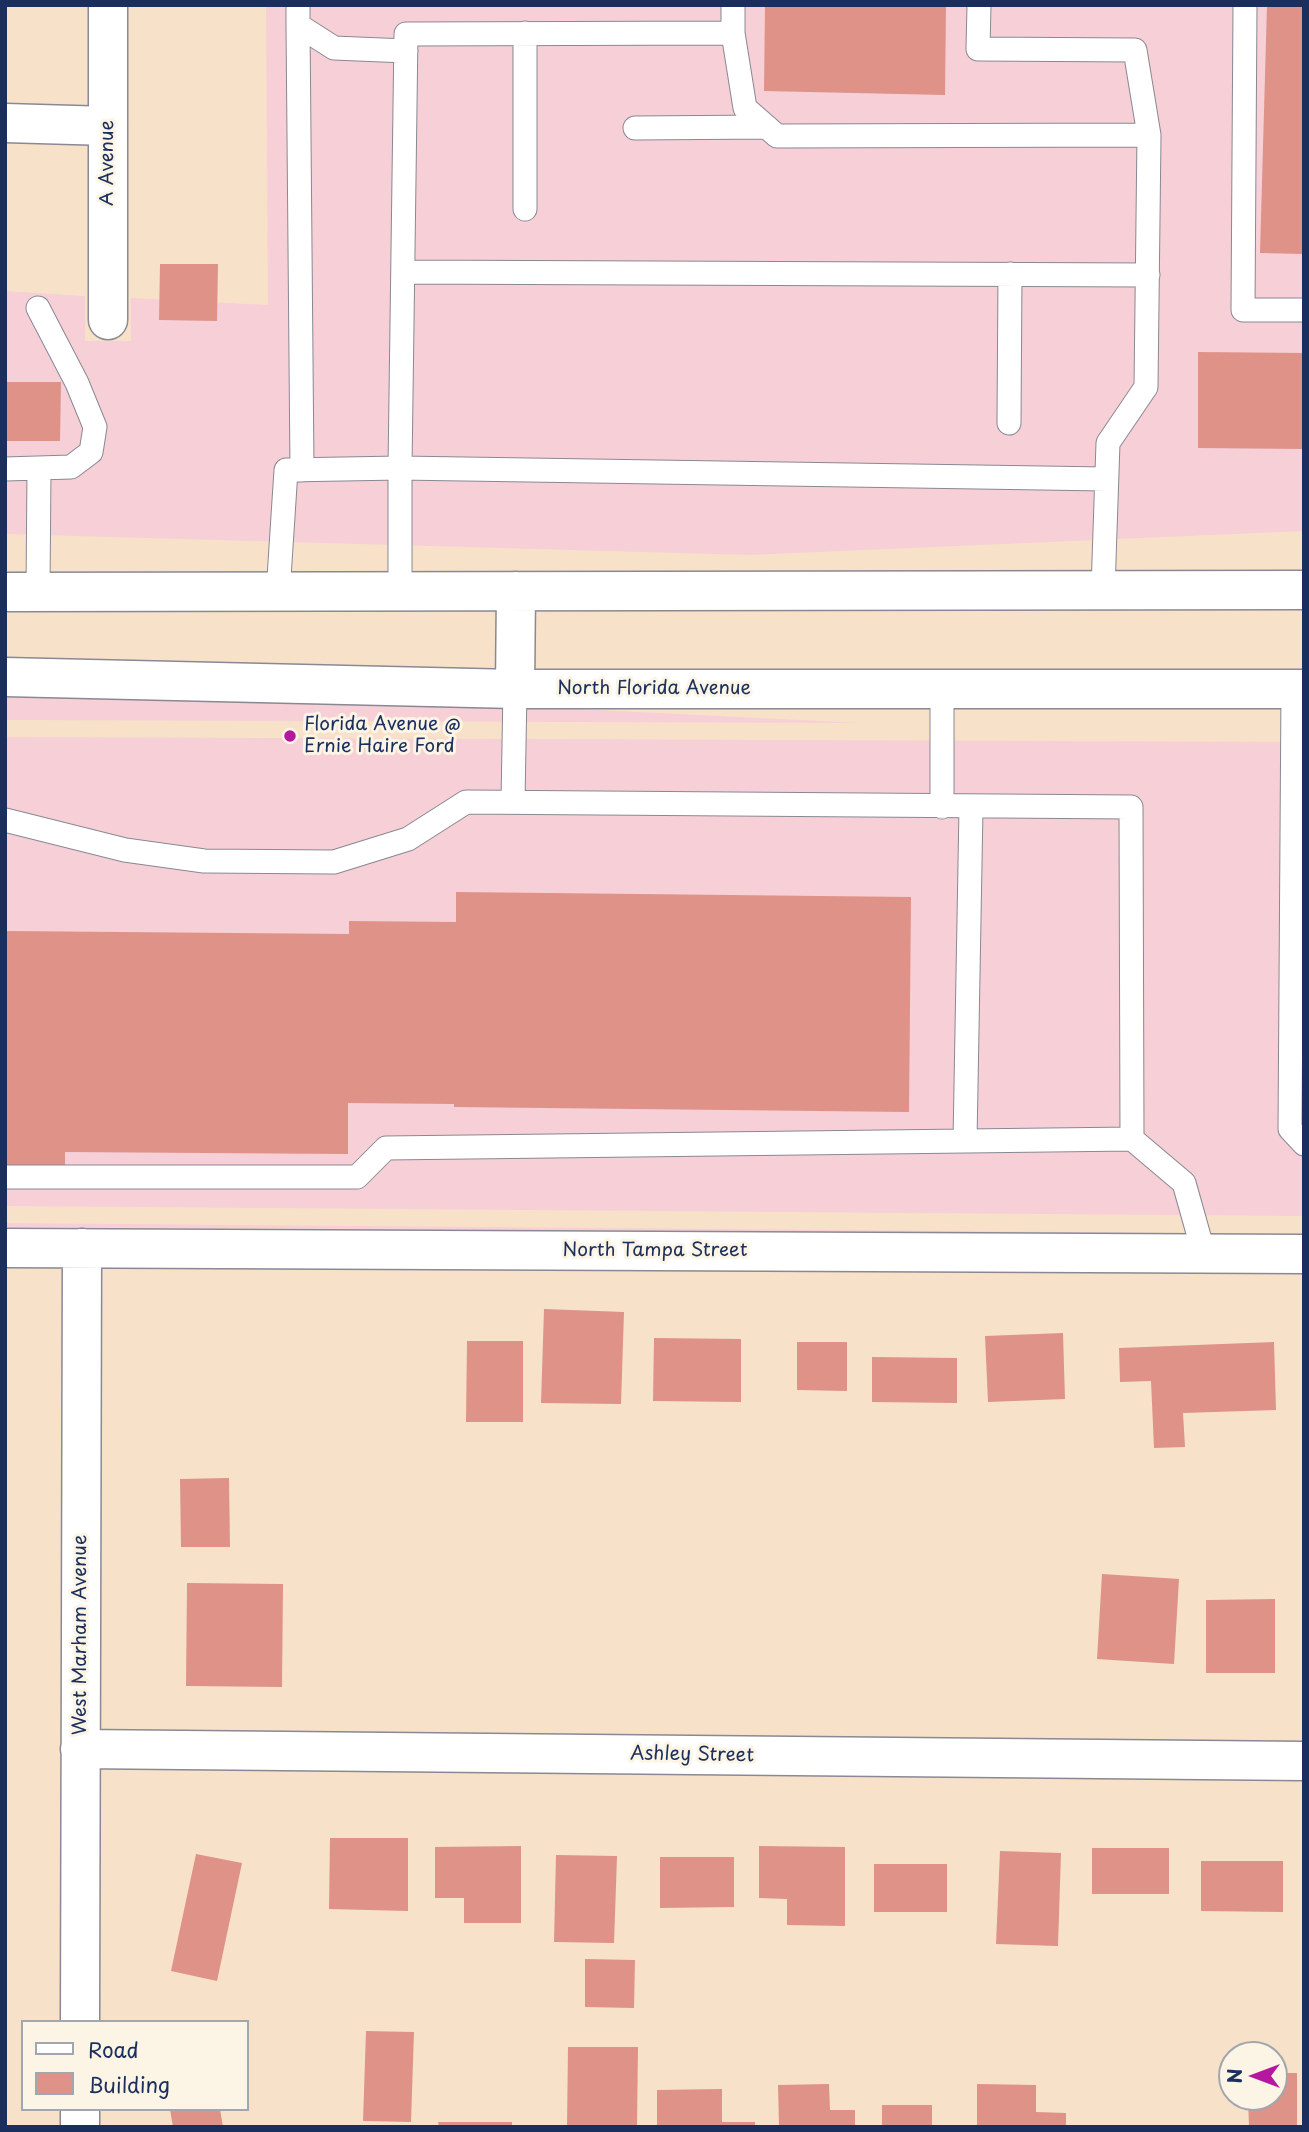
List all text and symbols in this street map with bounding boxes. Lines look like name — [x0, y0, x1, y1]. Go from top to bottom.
street label: A Avenue — [97, 120, 119, 206]
street label: North Florida Avenue — [557, 678, 751, 700]
place label: Florida Avenue @ Ernie Haire Ford — [304, 714, 461, 758]
marker: Florida Avenue @ Ernie Haire Ford — [282, 728, 298, 744]
street label: North Tampa Street — [563, 1240, 747, 1262]
street label: West Marham Avenue — [70, 1535, 92, 1735]
street label: Ashley Street — [630, 1743, 754, 1767]
legend — [21, 2020, 248, 2111]
text: Road — [88, 2033, 139, 2065]
north arrow — [1218, 2041, 1288, 2111]
text: Building — [88, 2068, 170, 2100]
text: N — [1220, 2068, 1248, 2084]

